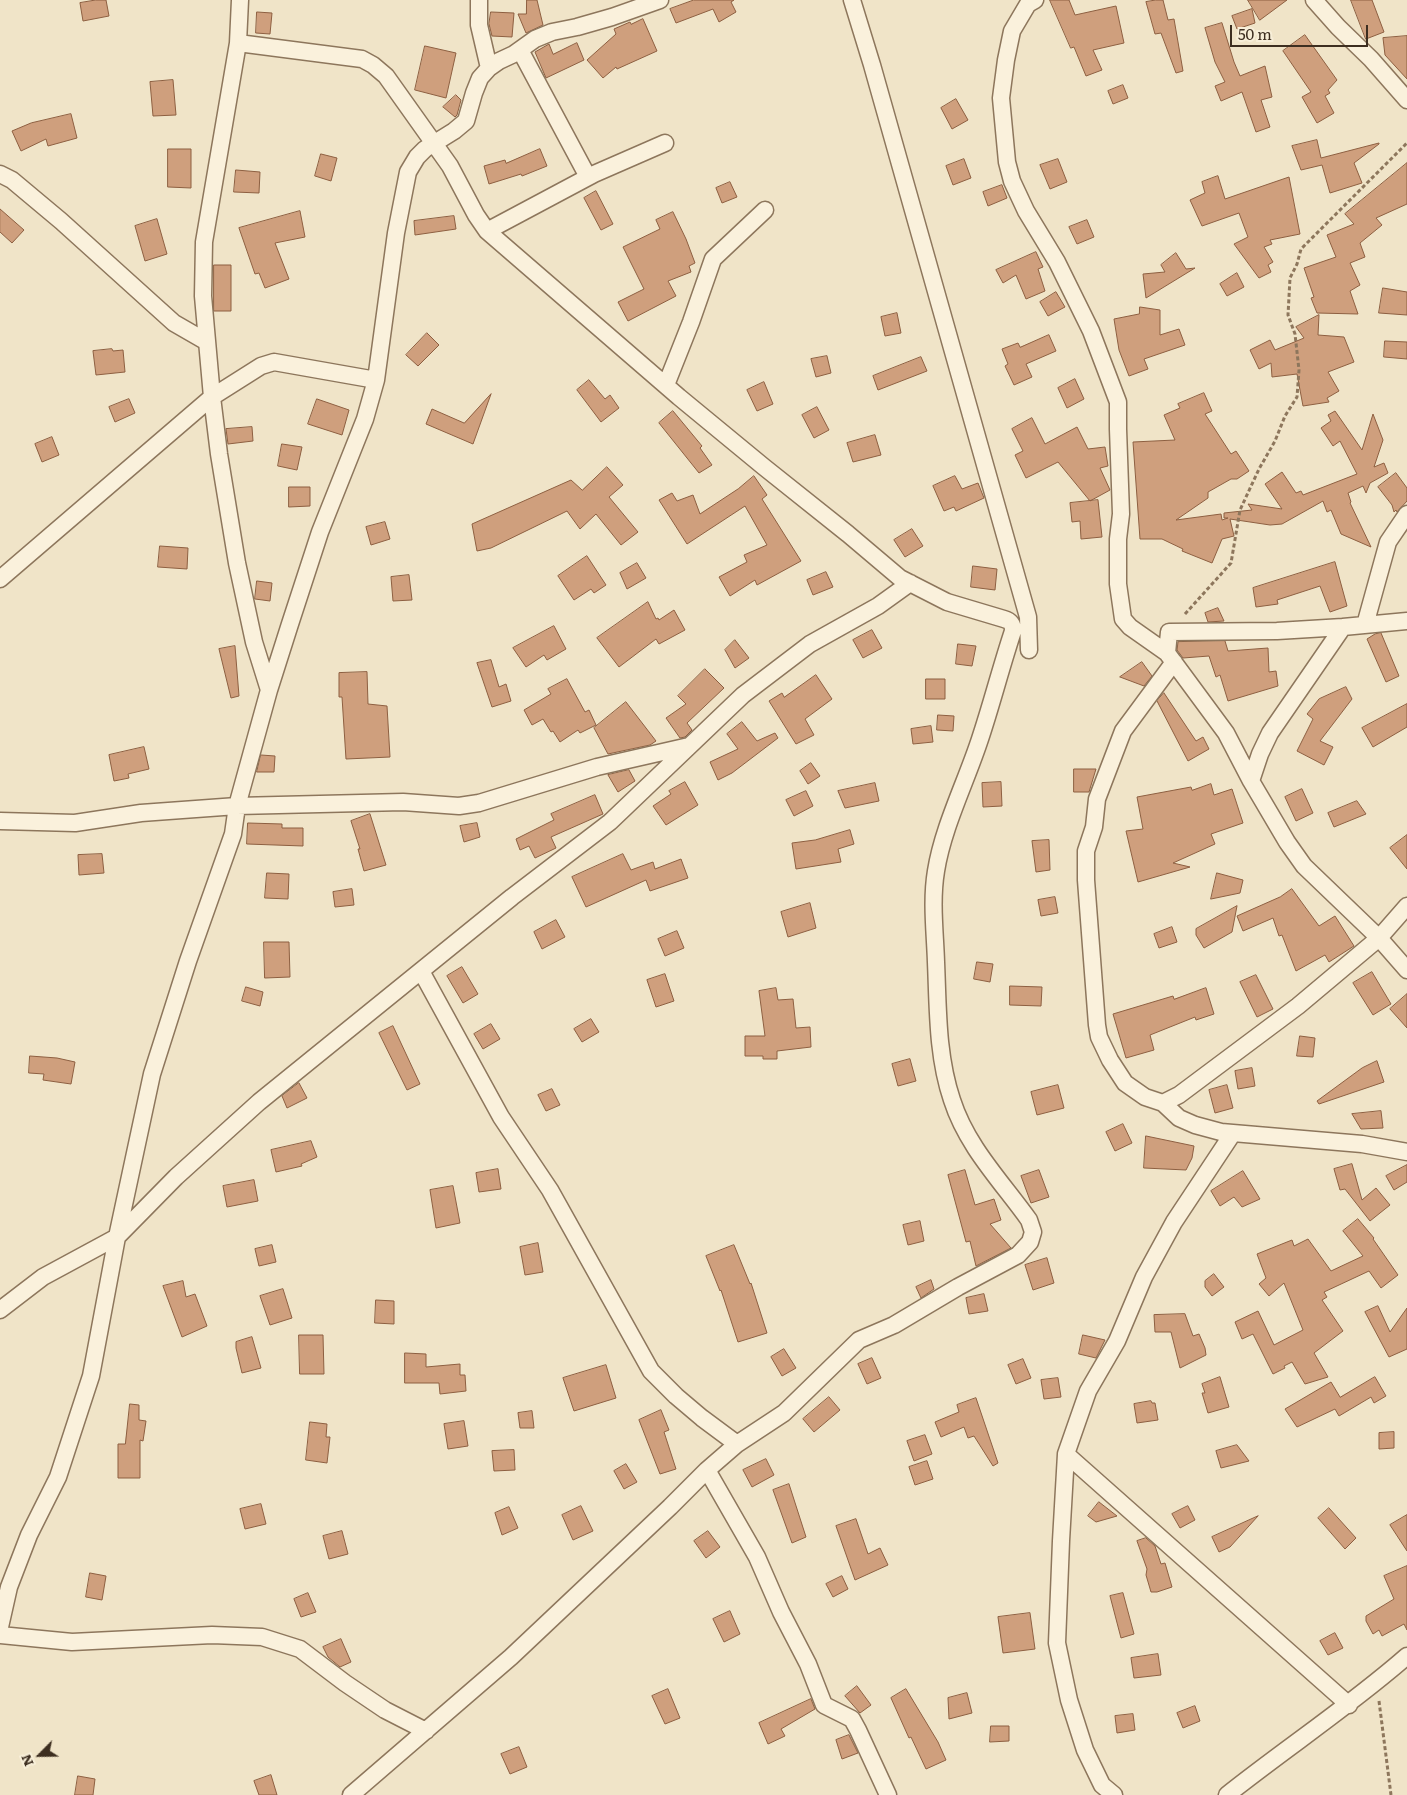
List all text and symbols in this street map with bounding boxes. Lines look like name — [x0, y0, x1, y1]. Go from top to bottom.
scale bar — [1232, 15, 1370, 47]
text: 50 m — [1238, 22, 1272, 45]
north arrow — [15, 1730, 65, 1780]
text: N — [15, 1752, 38, 1770]

